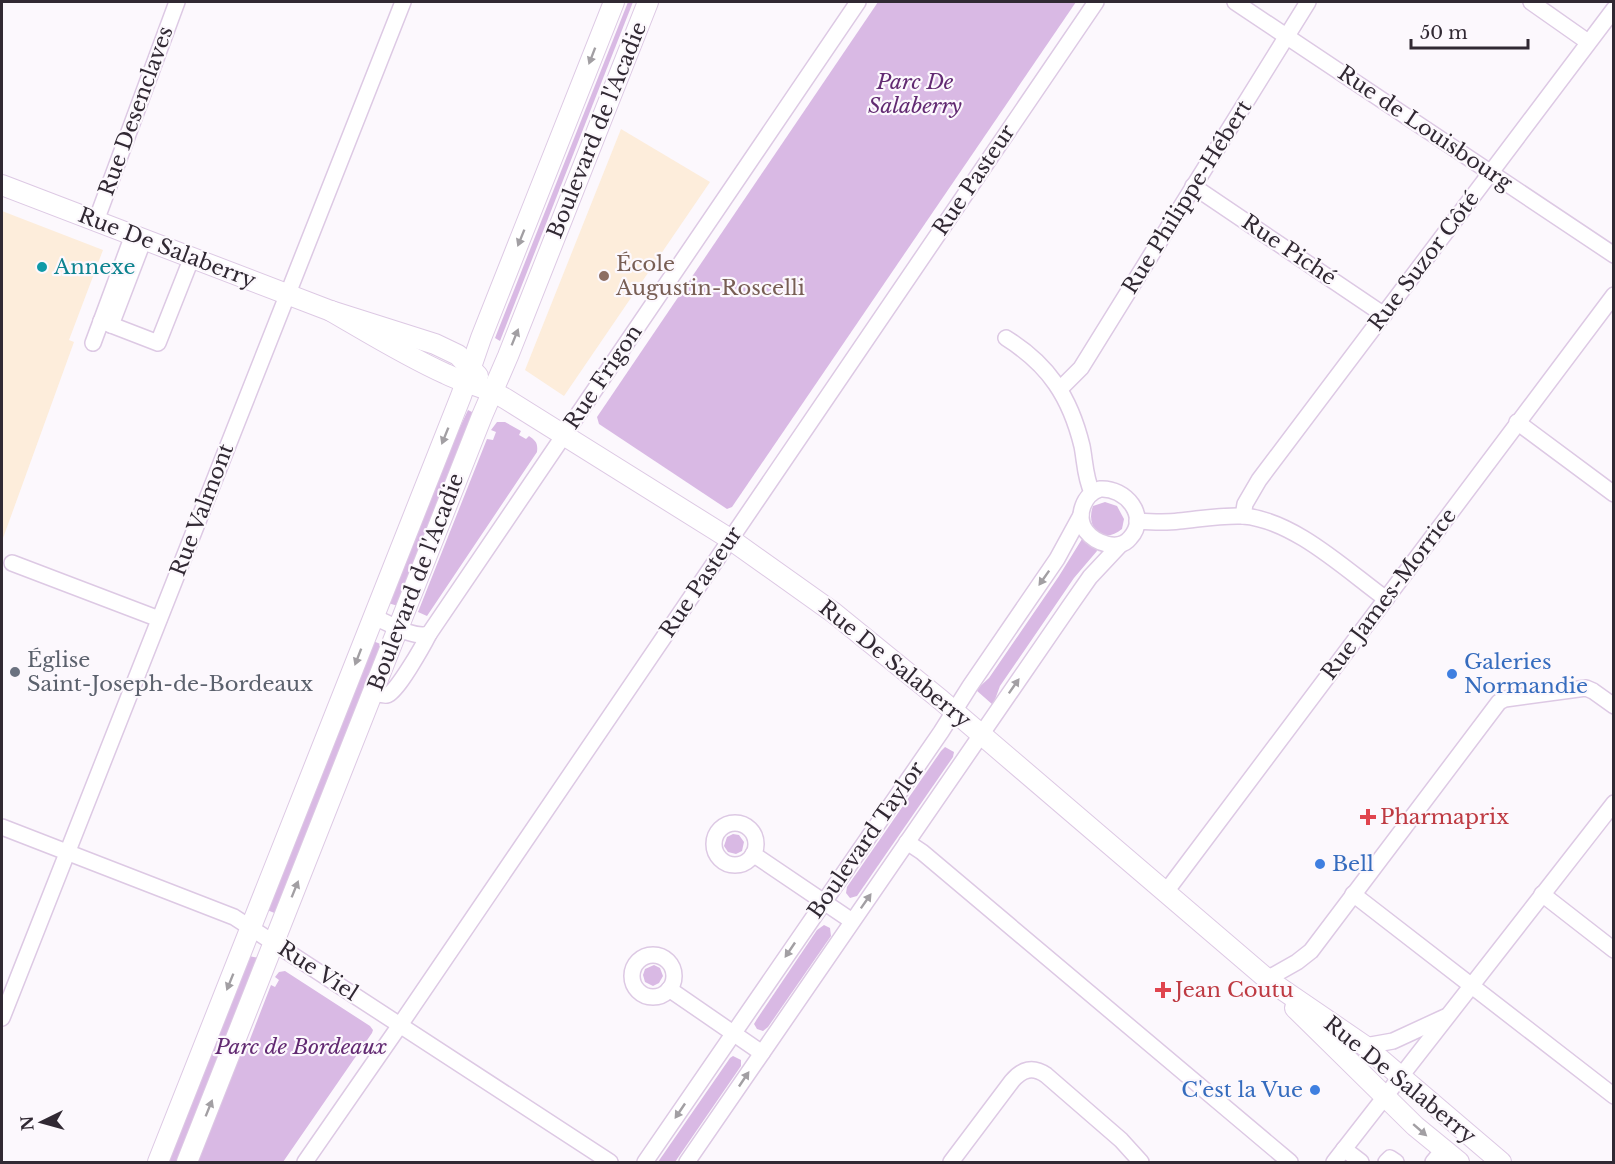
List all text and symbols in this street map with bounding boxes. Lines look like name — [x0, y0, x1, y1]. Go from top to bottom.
scale bar — [1411, 12, 1528, 50]
street label: Boulevard de l'Acadie — [542, 18, 652, 242]
text: 50 m — [1420, 22, 1468, 44]
street label: Rue Desenclaves — [93, 23, 179, 199]
one-way arrow — [587, 47, 597, 65]
street label: Rue de Louisbourg — [1333, 60, 1518, 196]
park label: Parc De Salaberry — [868, 69, 962, 119]
street label: Rue Philippe-Hébert — [1117, 95, 1257, 299]
street label: Rue Pasteur — [927, 120, 1021, 240]
street label: Rue Suzor Côté — [1363, 186, 1485, 336]
street label: Rue De Salaberry — [75, 202, 260, 294]
street label: Rue Piché — [1237, 209, 1341, 291]
one-way arrow — [516, 229, 525, 247]
place label: École Augustin-Roscelli — [615, 251, 805, 301]
place label: Annexe — [53, 254, 135, 280]
marker: Annexe — [35, 260, 49, 274]
marker: École Augustin-Roscelli — [597, 269, 611, 283]
street label: Rue Frigon — [559, 320, 647, 434]
one-way arrow — [511, 328, 521, 346]
one-way arrow — [440, 428, 450, 446]
street label: Rue Valmont — [165, 440, 239, 580]
street label: Boulevard de l'Acadie — [362, 470, 470, 694]
street label: Rue James-Morrice — [1316, 503, 1462, 685]
street label: Rue Pasteur — [654, 522, 748, 642]
one-way arrow — [1038, 570, 1050, 586]
street label: Rue De Salaberry — [814, 595, 977, 734]
place label: Église Saint-Joseph-de-Bordeaux — [27, 647, 313, 697]
one-way arrow — [353, 648, 362, 666]
place label: Galeries Normandie — [1464, 649, 1588, 699]
marker: Église Saint-Joseph-de-Bordeaux — [8, 665, 22, 679]
marker: Galeries Normandie — [1445, 667, 1459, 681]
one-way arrow — [1008, 679, 1020, 695]
street label: Boulevard Taylor — [802, 756, 930, 924]
place label: Pharmaprix — [1380, 804, 1509, 830]
marker: Pharmaprix — [1361, 810, 1375, 824]
place label: Bell — [1332, 851, 1374, 877]
marker: Bell — [1313, 857, 1327, 871]
one-way arrow — [290, 879, 300, 897]
one-way arrow — [860, 894, 872, 910]
street label: Rue Viel — [273, 936, 363, 1007]
one-way arrow — [784, 941, 796, 957]
one-way arrow — [224, 973, 234, 991]
place label: Jean Coutu — [1172, 977, 1294, 1003]
marker: Jean Coutu — [1156, 983, 1170, 997]
street label: Rue De Salaberry — [1319, 1011, 1482, 1150]
park label: Parc de Bordeaux — [214, 1034, 387, 1060]
one-way arrow — [738, 1072, 750, 1088]
place label: C'est la Vue — [1181, 1077, 1303, 1103]
marker: C'est la Vue — [1308, 1083, 1322, 1097]
north arrow — [12, 1092, 72, 1152]
one-way arrow — [204, 1099, 214, 1117]
one-way arrow — [675, 1103, 686, 1119]
text: N — [16, 1115, 38, 1132]
one-way arrow — [1413, 1124, 1428, 1137]

